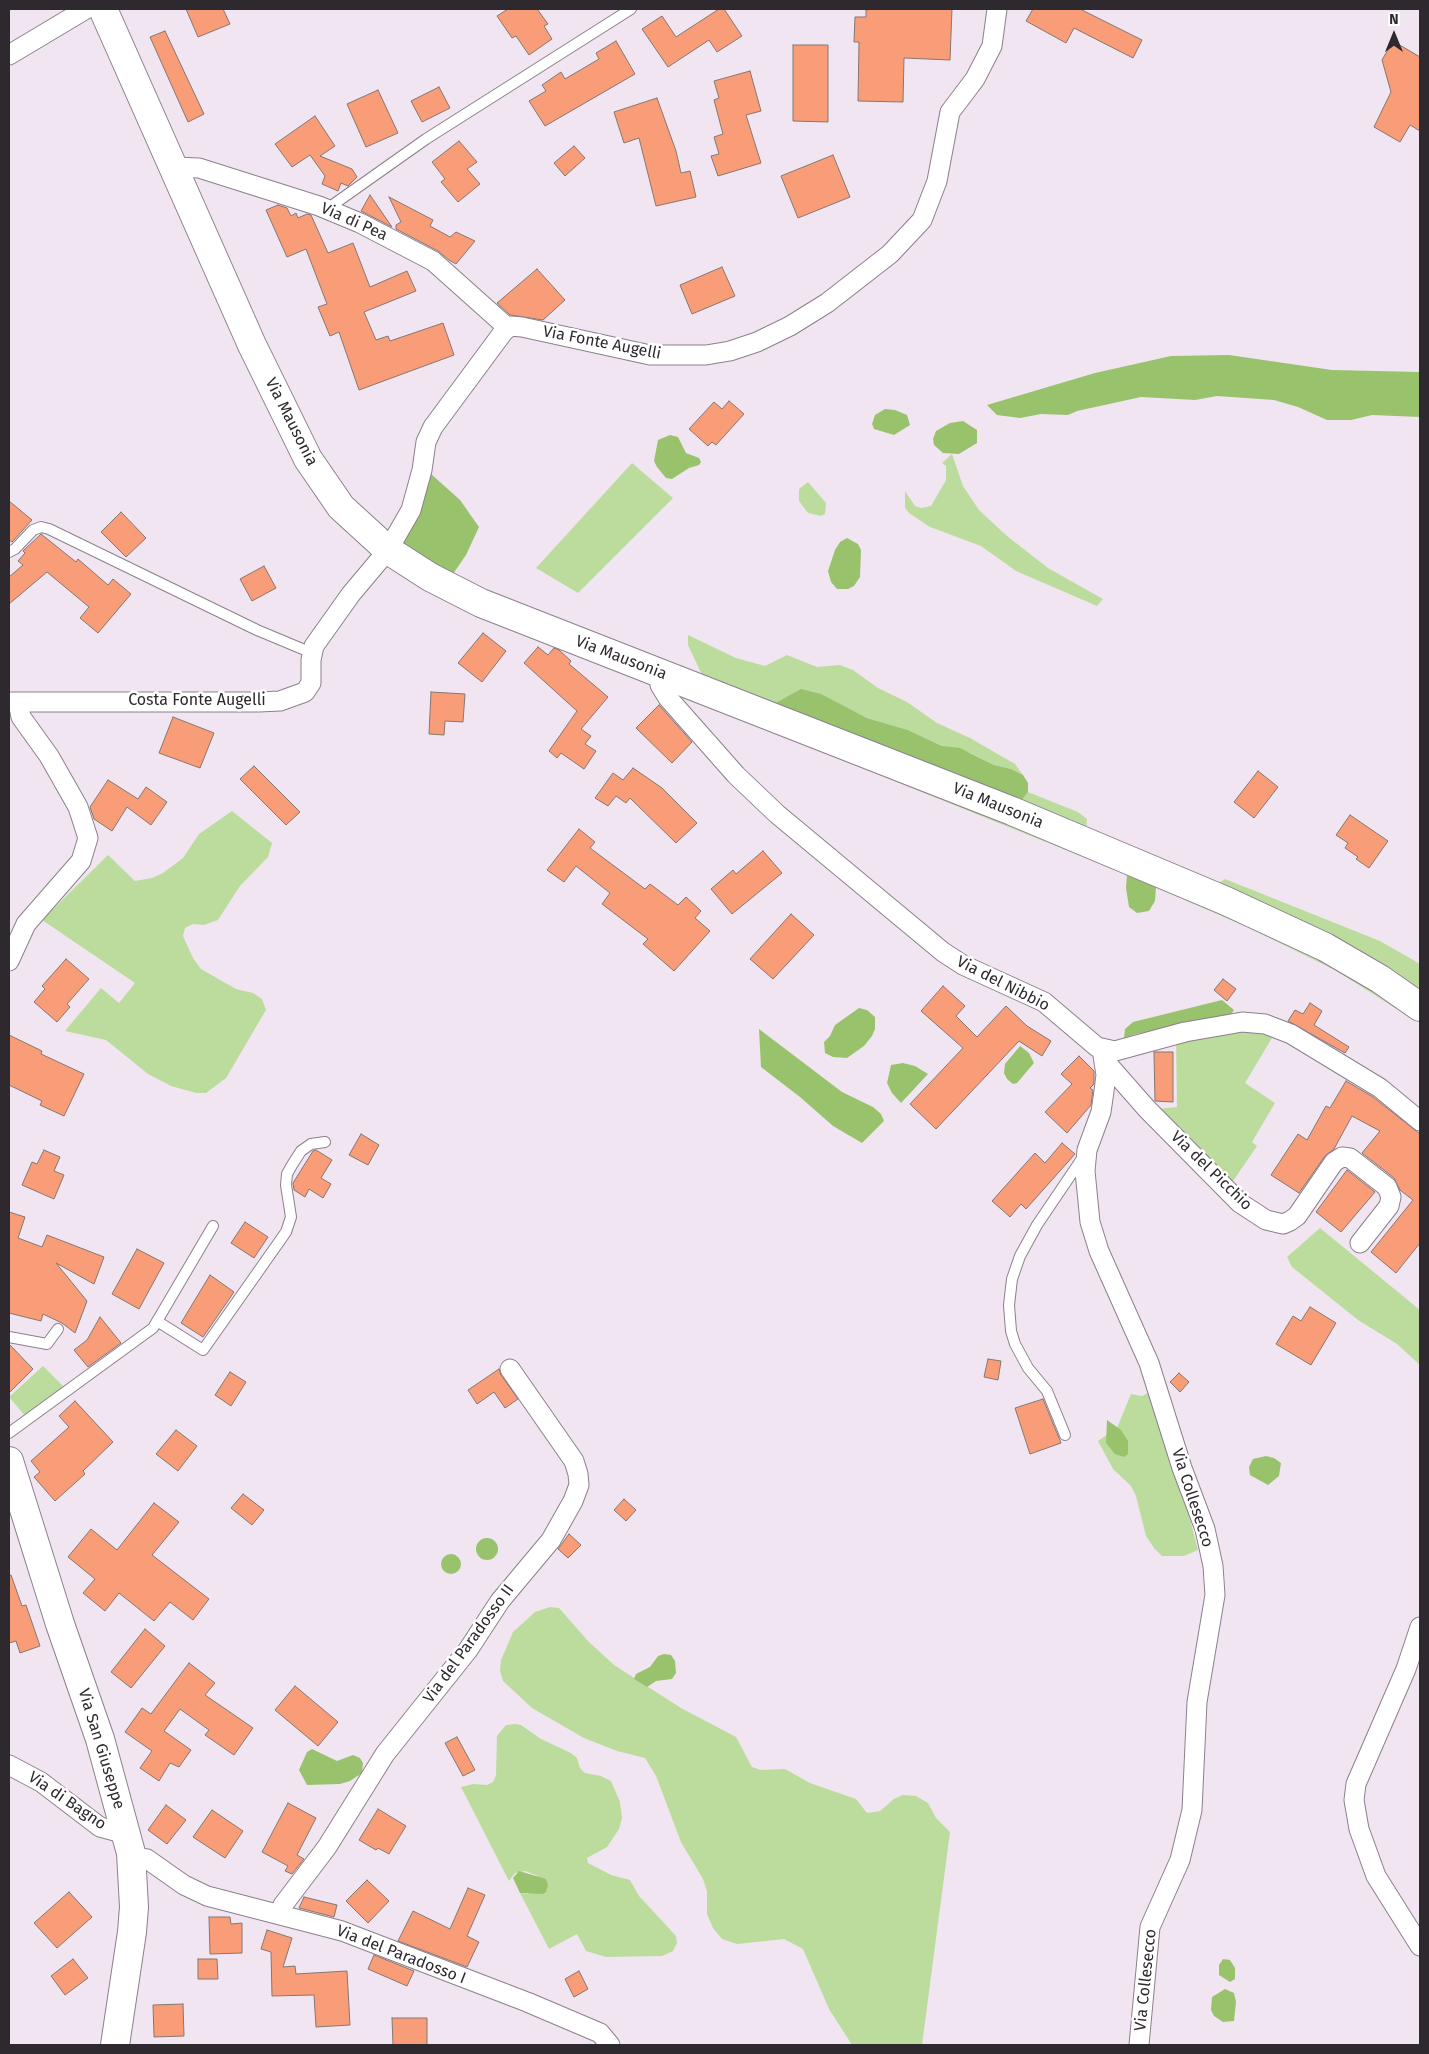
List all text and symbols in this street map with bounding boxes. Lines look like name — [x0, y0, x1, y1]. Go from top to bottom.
north arrow — [1369, 10, 1419, 60]
text: N — [1389, 11, 1399, 28]
street label: Via di Pea — [318, 199, 390, 245]
street label: Via Fonte Augelli — [541, 322, 663, 364]
street label: Via Mausonia — [261, 375, 321, 469]
street label: Via Mausonia — [573, 632, 669, 684]
street label: Costa Fonte Augelli — [128, 691, 266, 711]
street label: Via Mausonia — [950, 779, 1046, 833]
street label: Via del Nibbio — [953, 952, 1053, 1016]
street label: Via del Picchio — [1166, 1127, 1256, 1215]
street label: Via Collesecco — [1167, 1446, 1217, 1550]
street label: Via del Paradosso II — [420, 1581, 518, 1707]
street label: Via San Giuseppe — [74, 1686, 128, 1812]
street label: Via di Bagno — [24, 1768, 110, 1834]
street label: Via del Paradosso I — [334, 1921, 468, 1989]
street label: Via Collesecco — [1131, 1928, 1161, 2032]

